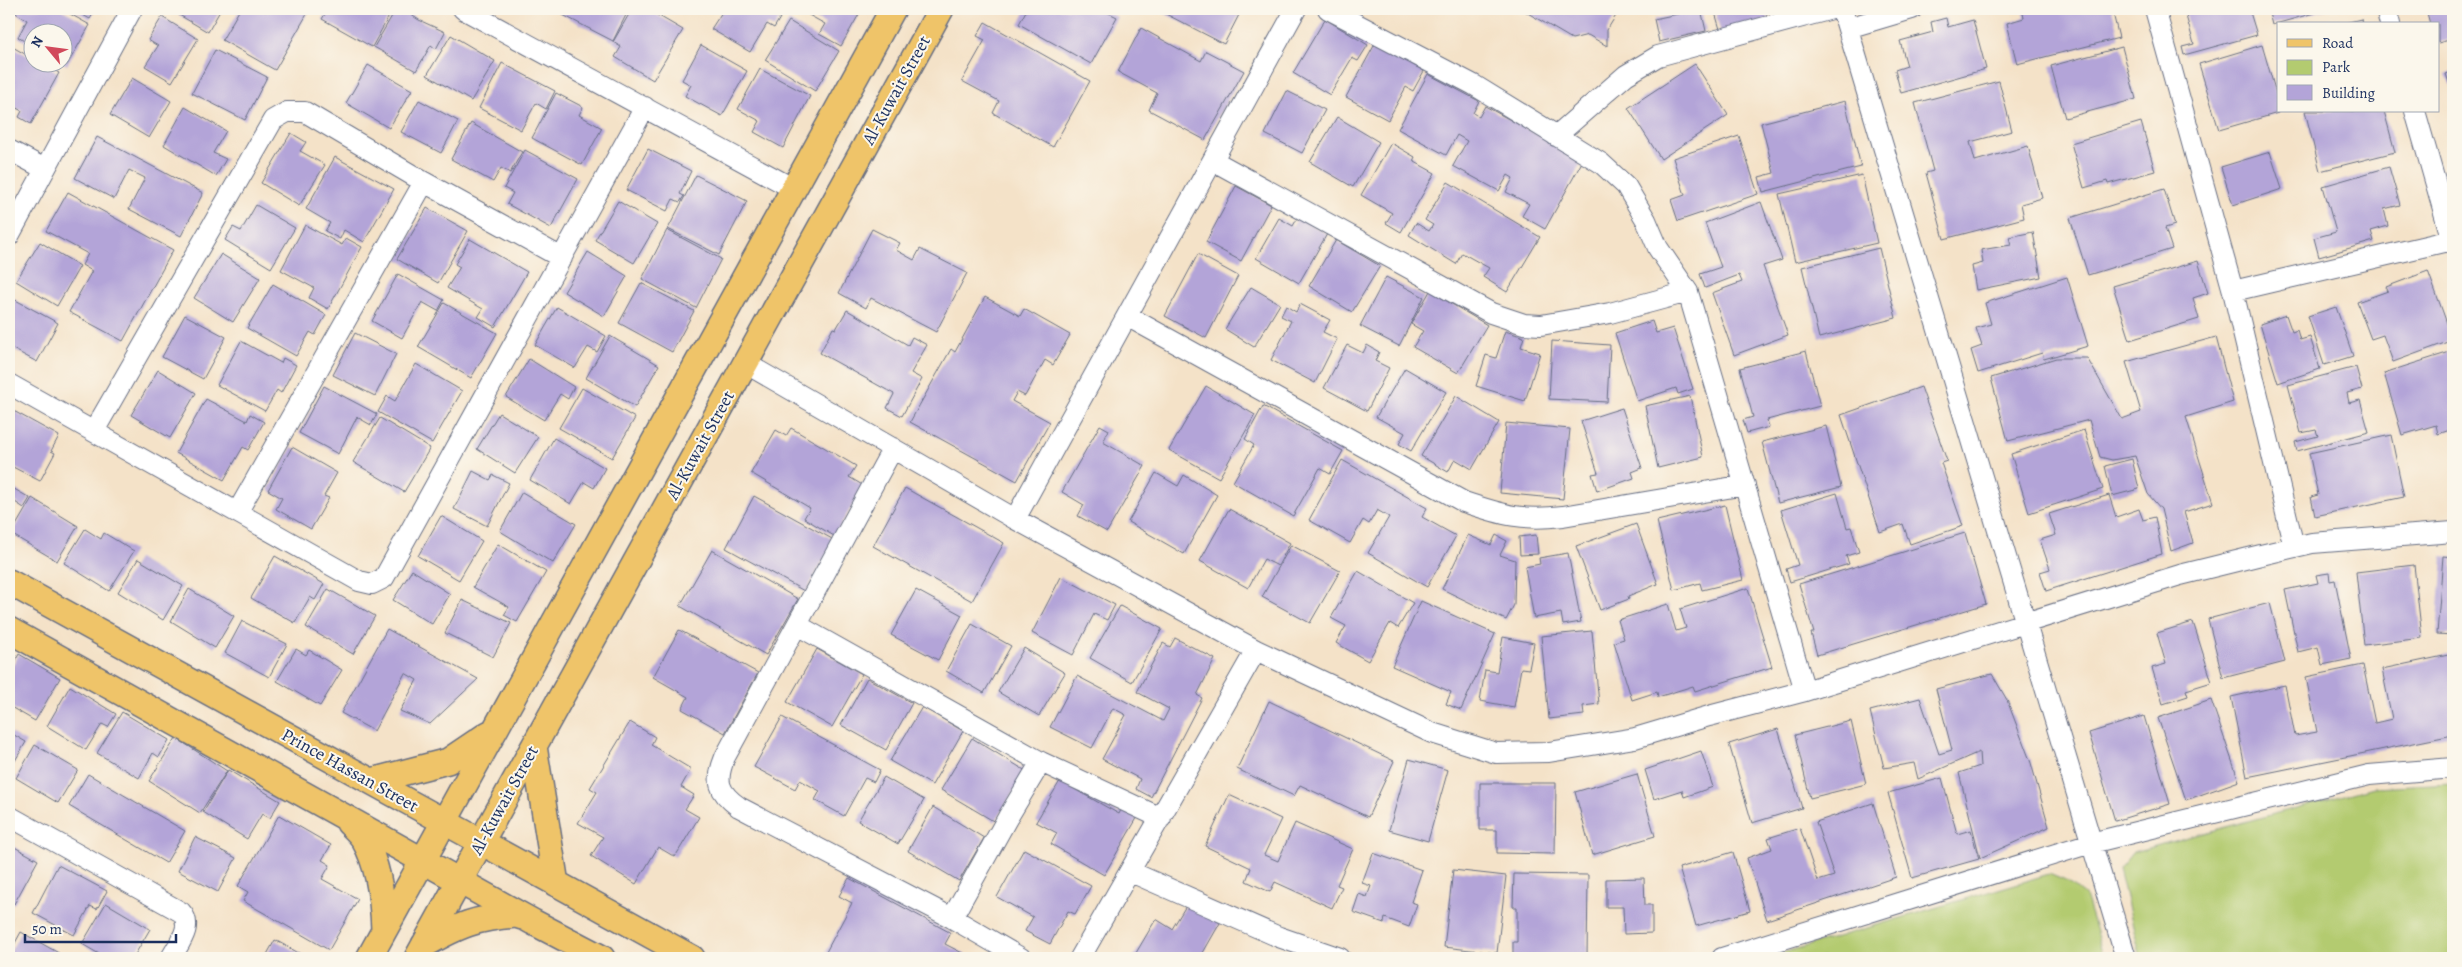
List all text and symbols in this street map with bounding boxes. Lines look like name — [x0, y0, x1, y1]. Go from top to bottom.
north arrow — [22, 22, 72, 72]
legend — [2277, 22, 2440, 112]
street label: Al-Kuwait Street — [856, 31, 936, 150]
text: N — [26, 33, 48, 51]
text: Road — [2322, 33, 2354, 53]
text: Park — [2322, 57, 2351, 77]
text: Building — [2322, 83, 2375, 103]
street label: Al-Kuwait Street — [660, 386, 740, 505]
street label: Prince Hassan Street — [277, 722, 423, 818]
street label: Al-Kuwait Street — [464, 741, 544, 860]
scale bar — [25, 912, 176, 944]
text: 50 m — [32, 919, 62, 939]

